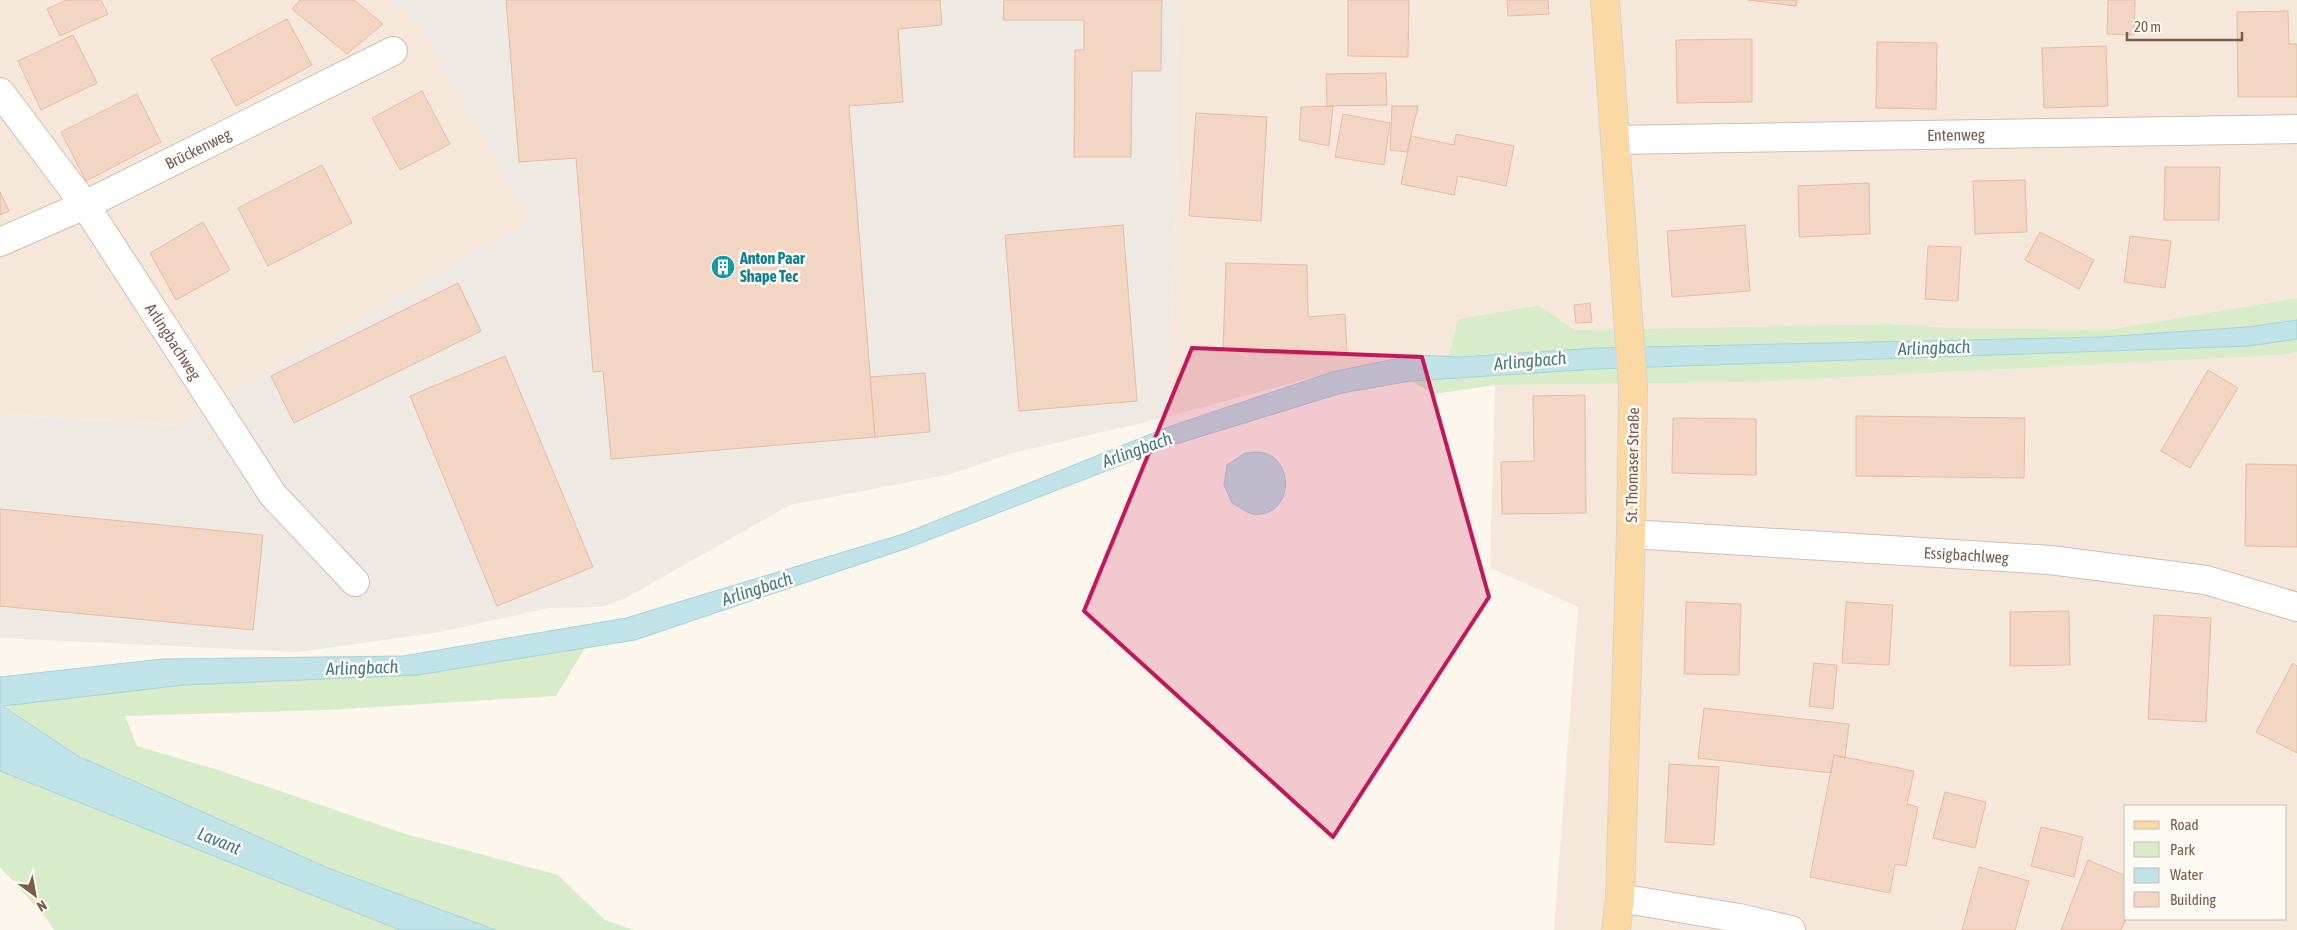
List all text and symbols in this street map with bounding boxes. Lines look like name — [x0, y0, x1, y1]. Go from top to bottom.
scale bar — [2127, 10, 2242, 42]
text: 20 m — [2134, 18, 2161, 35]
street label: Brückenweg — [162, 124, 234, 173]
street label: Entenweg — [1927, 125, 1985, 144]
place label: Anton Paar Shape Tec — [739, 249, 805, 285]
building icon: Anton Paar Shape Tec — [710, 254, 736, 280]
street label: Arlingbachweg — [142, 300, 205, 384]
water label: Arlingbach — [1896, 336, 1971, 359]
water label: Arlingbach — [1492, 347, 1567, 374]
street label: St. Thomaser Straße — [1622, 407, 1642, 523]
water label: Arlingbach — [1098, 427, 1175, 472]
street label: Essigbachlweg — [1923, 543, 2009, 567]
water label: Arlingbach — [718, 567, 795, 610]
water label: Arlingbach — [324, 656, 399, 679]
legend — [2124, 805, 2287, 920]
text: Road — [2170, 816, 2199, 833]
water label: Lavant — [194, 822, 245, 859]
text: Park — [2170, 841, 2195, 858]
text: Water — [2170, 866, 2203, 883]
north arrow — [10, 870, 60, 920]
text: Building — [2170, 891, 2216, 908]
text: N — [34, 897, 50, 915]

